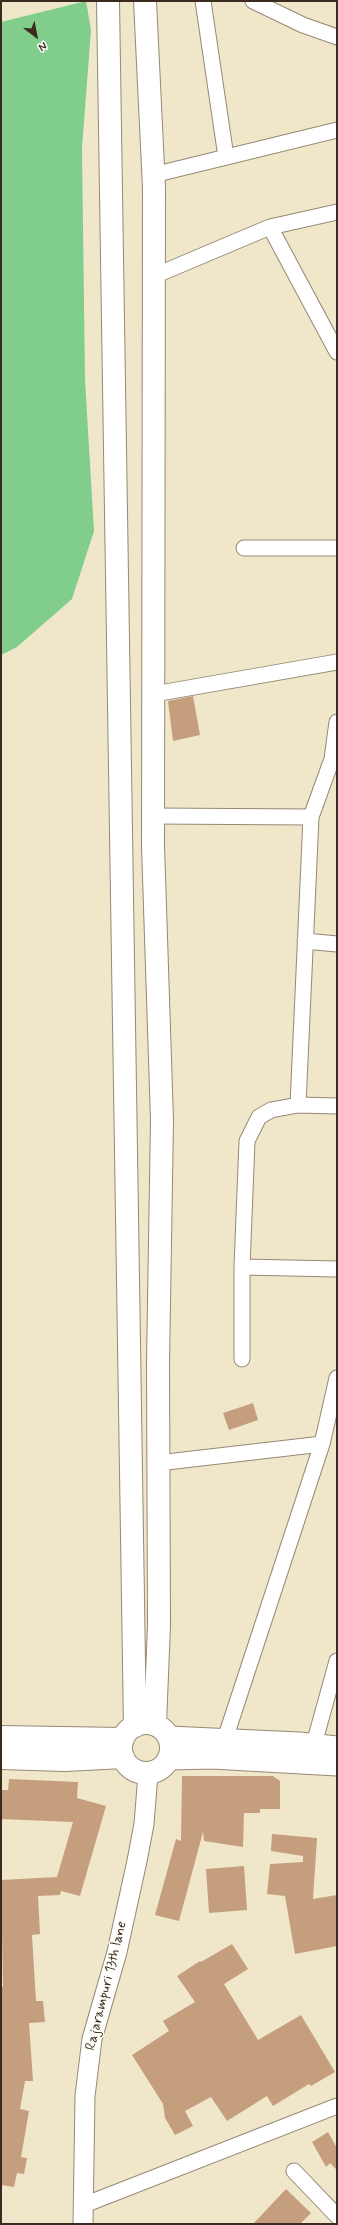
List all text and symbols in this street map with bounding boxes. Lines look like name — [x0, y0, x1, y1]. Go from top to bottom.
north arrow — [16, 16, 56, 56]
text: N — [36, 38, 49, 54]
street label: Rajarampuri 13th lane — [83, 1920, 131, 2052]

